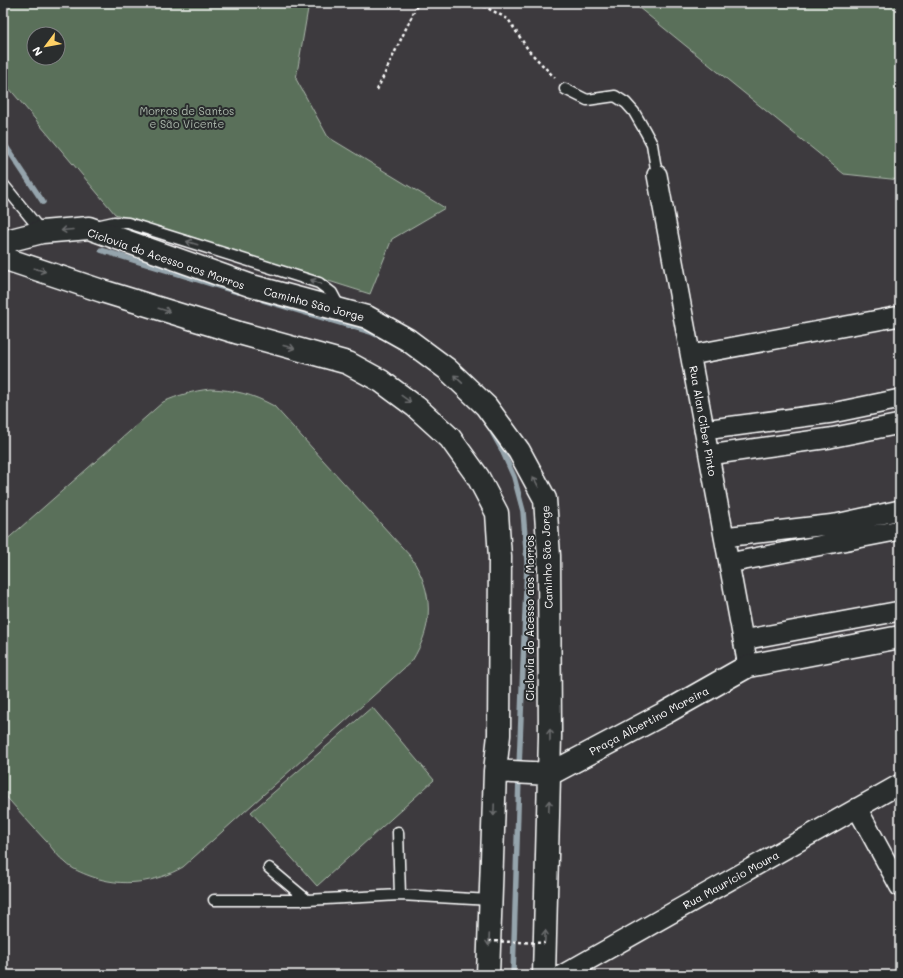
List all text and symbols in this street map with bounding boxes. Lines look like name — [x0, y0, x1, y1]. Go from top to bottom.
north arrow — [26, 26, 66, 66]
text: N — [29, 44, 46, 59]
park label: Morros de Santos e São Vicente — [140, 103, 234, 131]
street label: Ciclovia do Acesso aos Morros — [85, 224, 247, 293]
one-way arrow — [61, 226, 74, 234]
one-way arrow — [186, 239, 199, 246]
one-way arrow — [34, 267, 46, 275]
one-way arrow — [310, 278, 322, 286]
street label: Caminho São Jorge — [262, 283, 366, 324]
one-way arrow — [157, 307, 170, 314]
one-way arrow — [282, 344, 295, 351]
street label: Rua Alan Ciber Pinto — [686, 365, 721, 478]
one-way arrow — [453, 374, 463, 384]
one-way arrow — [400, 395, 411, 403]
one-way arrow — [531, 476, 539, 488]
street label: Caminho São Jorge — [537, 505, 556, 609]
street label: Ciclovia do Acesso aos Morros — [522, 535, 537, 701]
street label: Praça Albertino Moreira — [586, 683, 711, 758]
one-way arrow — [546, 729, 554, 742]
one-way arrow — [545, 800, 553, 813]
one-way arrow — [490, 803, 498, 816]
street label: Rua Maurício Moura — [680, 847, 782, 912]
one-way arrow — [542, 930, 549, 943]
one-way arrow — [485, 933, 493, 946]

